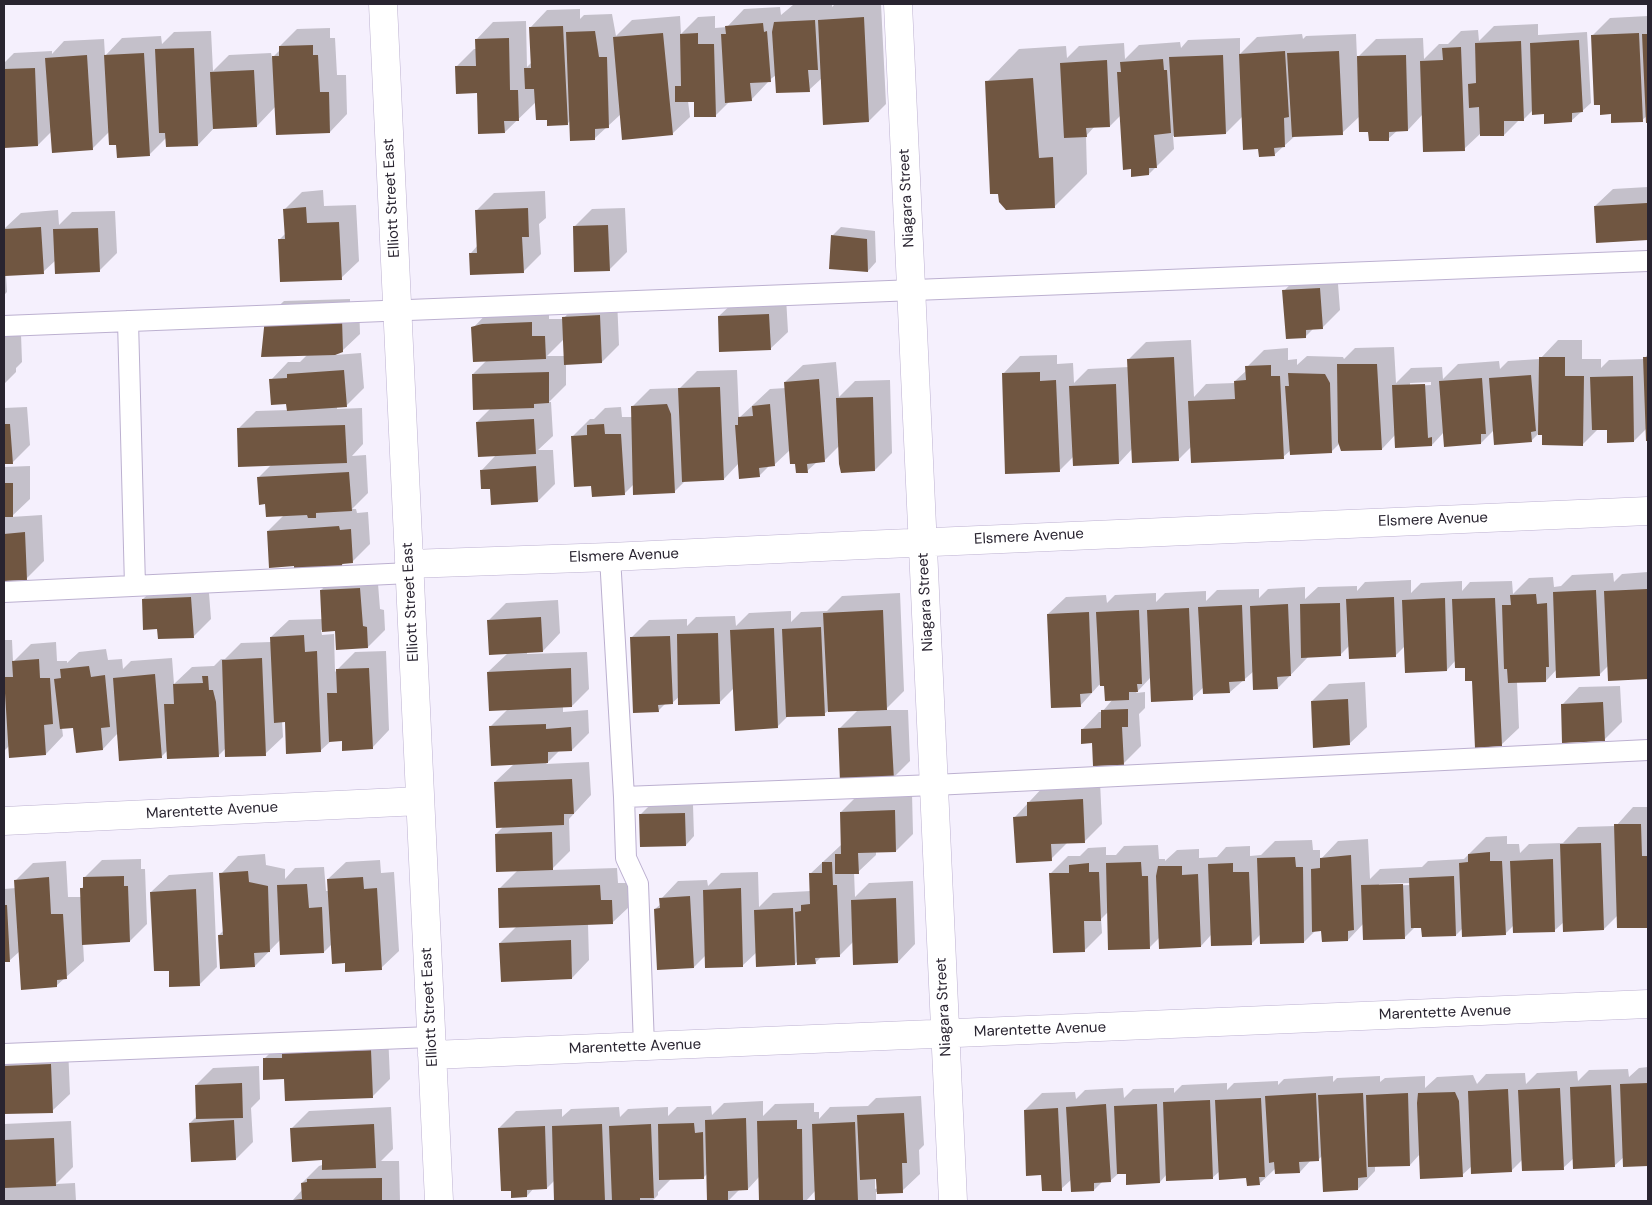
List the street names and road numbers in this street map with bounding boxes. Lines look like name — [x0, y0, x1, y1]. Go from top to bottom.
street label: Elliott Street East — [380, 138, 404, 258]
street label: Niagara Street — [895, 148, 919, 248]
street label: Elsmere Avenue — [1378, 509, 1488, 531]
street label: Elsmere Avenue — [974, 525, 1084, 549]
street label: Elliott Street East — [399, 542, 423, 662]
street label: Elsmere Avenue — [569, 545, 679, 567]
street label: Niagara Street — [914, 552, 938, 652]
street label: Marentette Avenue — [146, 799, 278, 823]
street label: Elliott Street East — [418, 947, 442, 1067]
street label: Niagara Street — [932, 957, 956, 1057]
street label: Marentette Avenue — [1379, 1002, 1511, 1024]
street label: Marentette Avenue — [974, 1019, 1106, 1041]
street label: Marentette Avenue — [569, 1036, 701, 1058]

